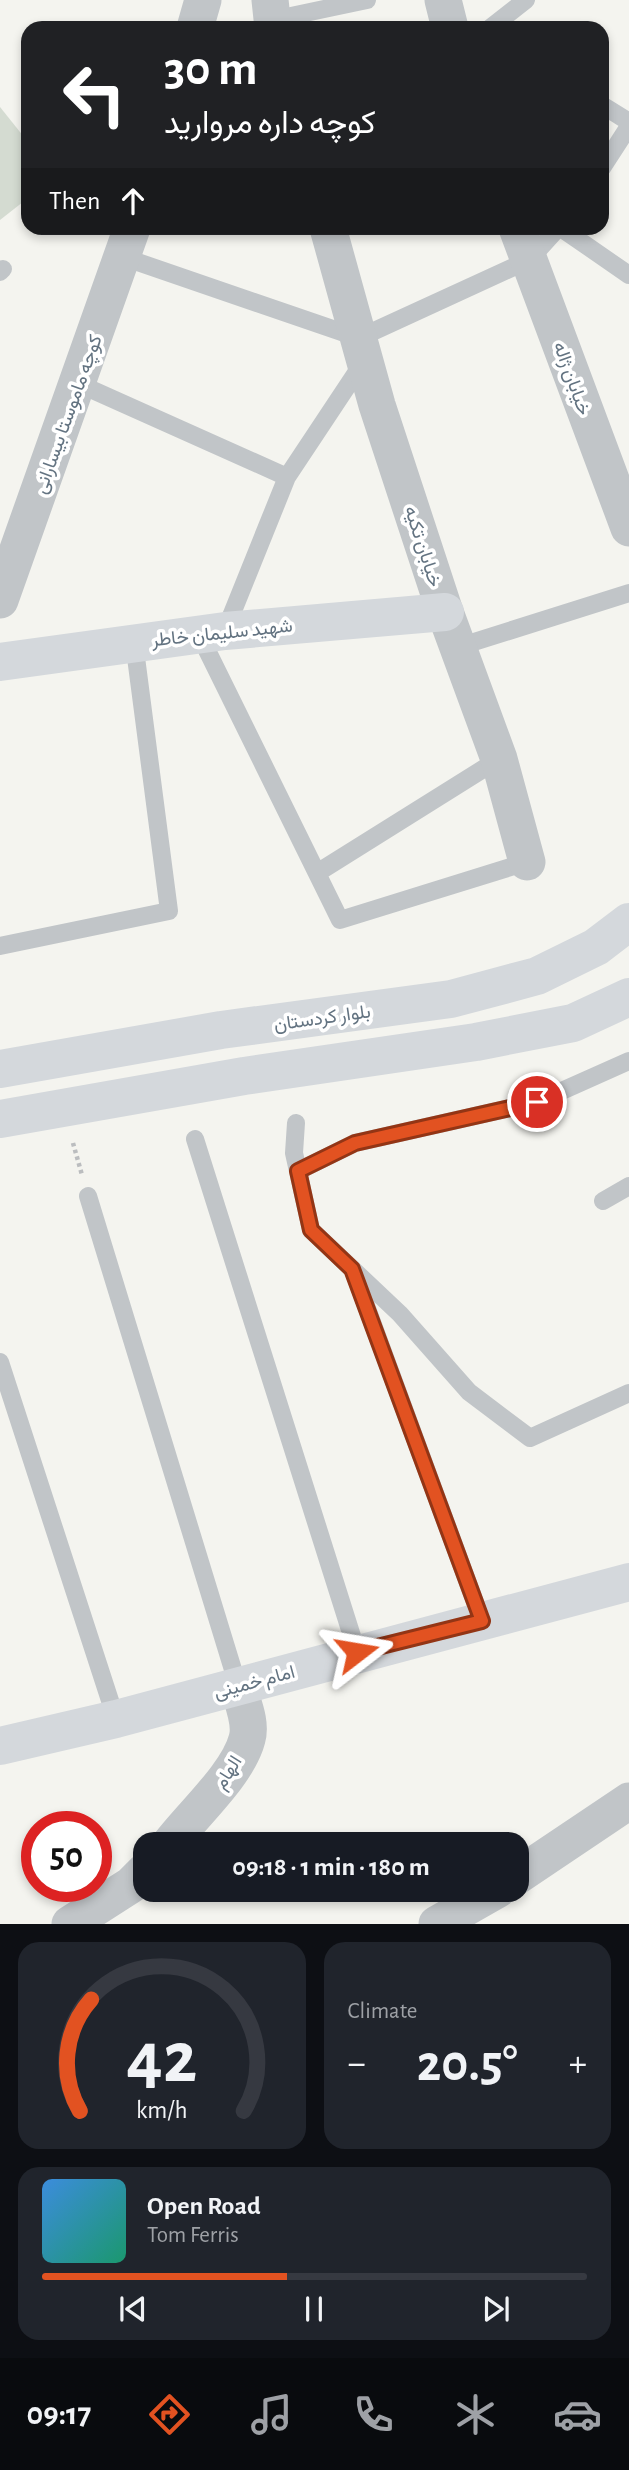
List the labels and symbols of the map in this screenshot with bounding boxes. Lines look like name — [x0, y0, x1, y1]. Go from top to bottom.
street label: کوچه ماموستا بیسارانی — [31, 333, 109, 498]
street label: خیابان ژاله — [549, 339, 594, 418]
street label: خیابان تکیه — [400, 504, 445, 590]
street label: شهید سلیمان خاطر — [150, 617, 294, 651]
street label: بلوار کردستان — [273, 1002, 372, 1036]
pin — [507, 1072, 567, 1132]
position arrow — [320, 1615, 394, 1689]
street label: امام خمینی — [212, 1663, 298, 1704]
street label: الهام — [211, 1753, 247, 1794]
speed limit sign: 50 — [21, 1811, 112, 1902]

